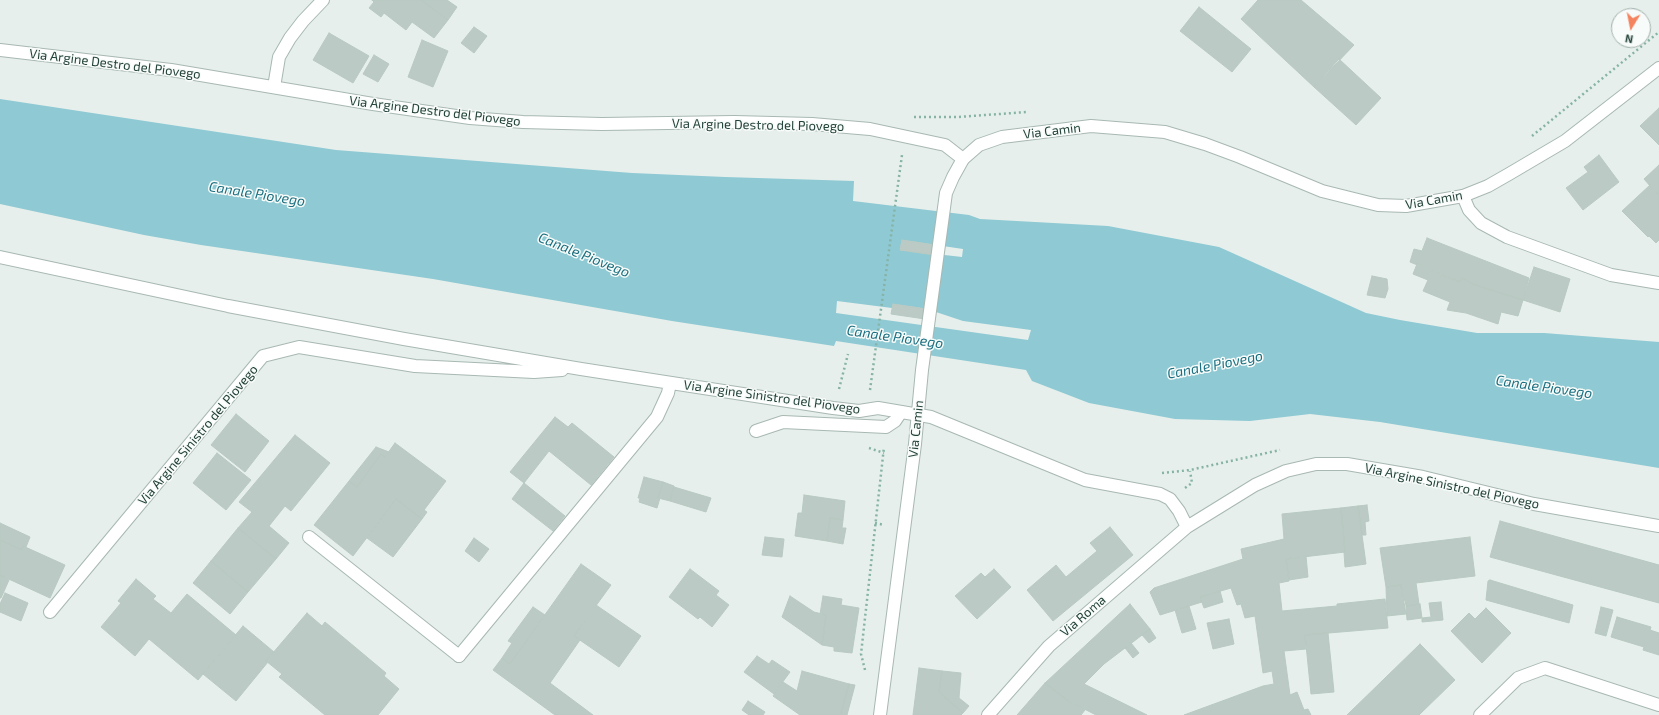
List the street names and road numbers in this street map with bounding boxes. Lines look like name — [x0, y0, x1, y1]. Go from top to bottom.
street label: Via Argine Destro del Piovego — [28, 46, 202, 82]
street label: Via Argine Destro del Piovego — [348, 93, 522, 129]
street label: Via Argine Destro del Piovego — [672, 116, 844, 134]
street label: Via Camin — [1022, 120, 1082, 142]
street label: Via Camin — [1404, 187, 1464, 213]
street label: Via Argine Sinistro del Piovego — [135, 362, 261, 508]
street label: Via Argine Sinistro del Piovego — [683, 377, 861, 417]
street label: Via Camin — [905, 399, 927, 459]
street label: Via Argine Sinistro del Piovego — [1363, 460, 1541, 512]
street label: Via Roma — [1057, 592, 1109, 640]

